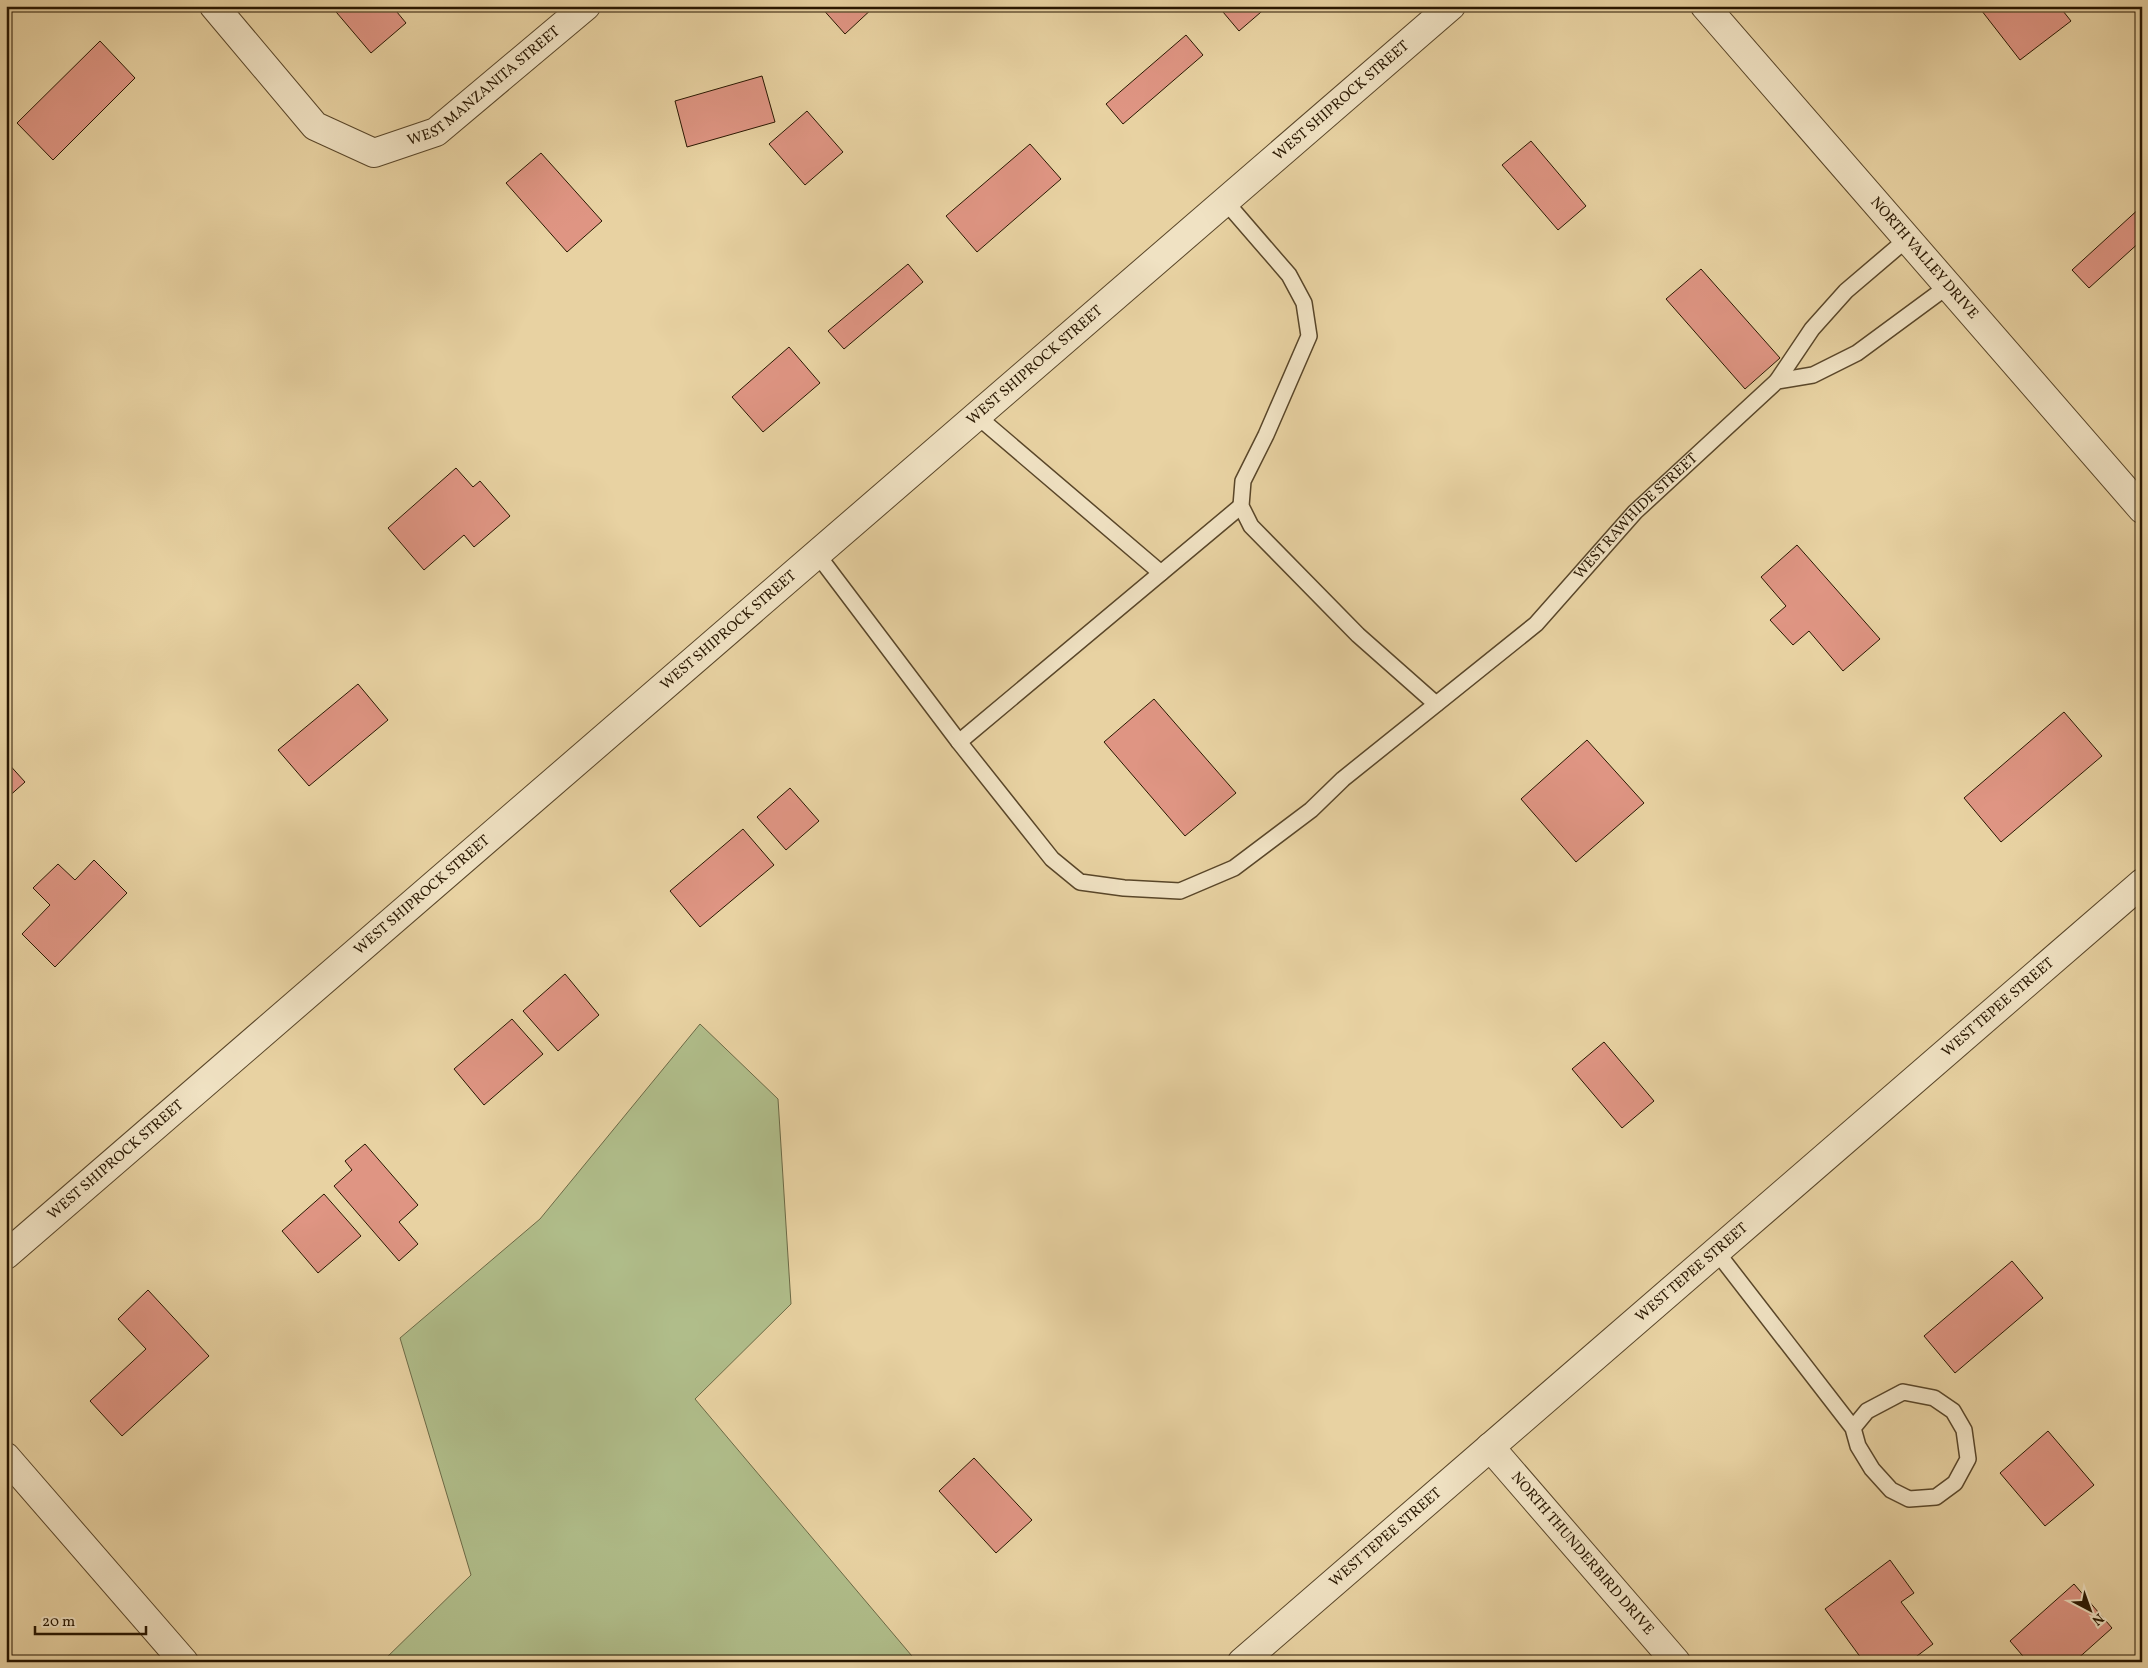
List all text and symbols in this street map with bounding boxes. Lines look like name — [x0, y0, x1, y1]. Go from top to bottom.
street label: WEST MANZANITA STREET — [404, 21, 565, 151]
street label: WEST SHIPROCK STREET — [1269, 36, 1414, 166]
street label: NORTH VALLEY DRIVE — [1865, 192, 1983, 324]
street label: WEST SHIPROCK STREET — [962, 301, 1108, 430]
street label: WEST RAWHIDE STREET — [1569, 448, 1703, 584]
street label: WEST SHIPROCK STREET — [656, 566, 801, 695]
street label: WEST SHIPROCK STREET — [350, 830, 495, 960]
street label: WEST TEPEE STREET — [1937, 953, 2059, 1062]
street label: WEST SHIPROCK STREET — [43, 1095, 188, 1225]
street label: WEST TEPEE STREET — [1631, 1218, 1753, 1327]
street label: NORTH THUNDERBIRD DRIVE — [1506, 1468, 1659, 1640]
street label: WEST TEPEE STREET — [1325, 1483, 1447, 1592]
north arrow — [2066, 1586, 2116, 1636]
scale bar — [35, 1603, 146, 1635]
text: N — [2087, 1608, 2108, 1629]
text: 20 m — [42, 1612, 75, 1633]

